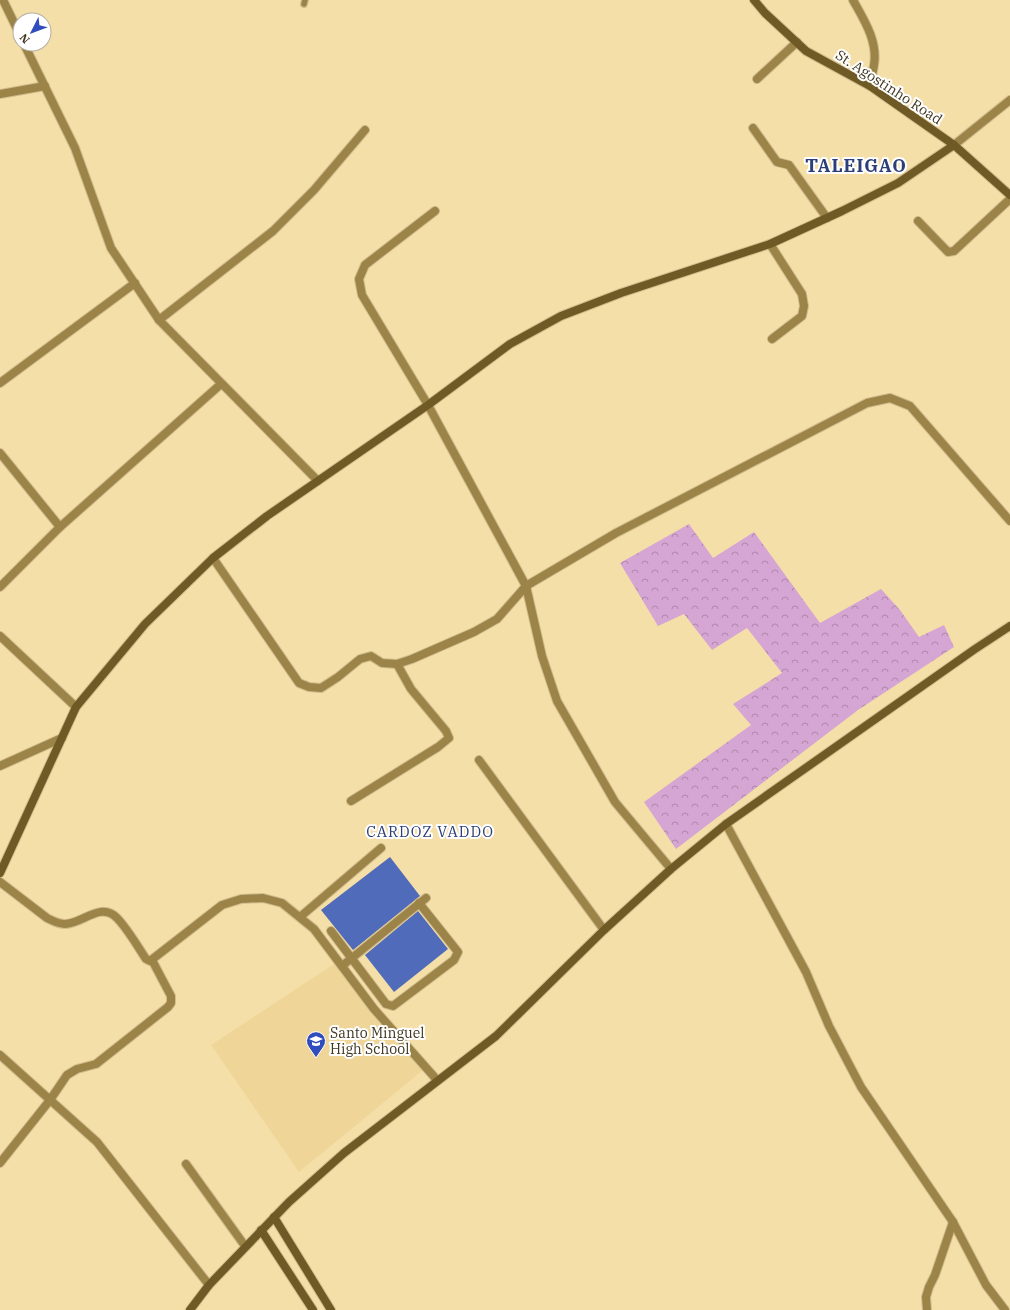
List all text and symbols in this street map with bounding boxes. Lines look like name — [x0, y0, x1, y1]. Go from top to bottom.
north arrow — [12, 12, 52, 52]
text: N — [16, 31, 33, 47]
street label: St. Agostinho Road — [832, 46, 946, 128]
district label: TALEIGAO — [805, 154, 907, 177]
district label: CARDOZ VADDO — [366, 822, 494, 841]
place label: Santo Minguel High School — [330, 1024, 424, 1058]
school or university icon: Santo Minguel High School — [305, 1030, 327, 1058]

